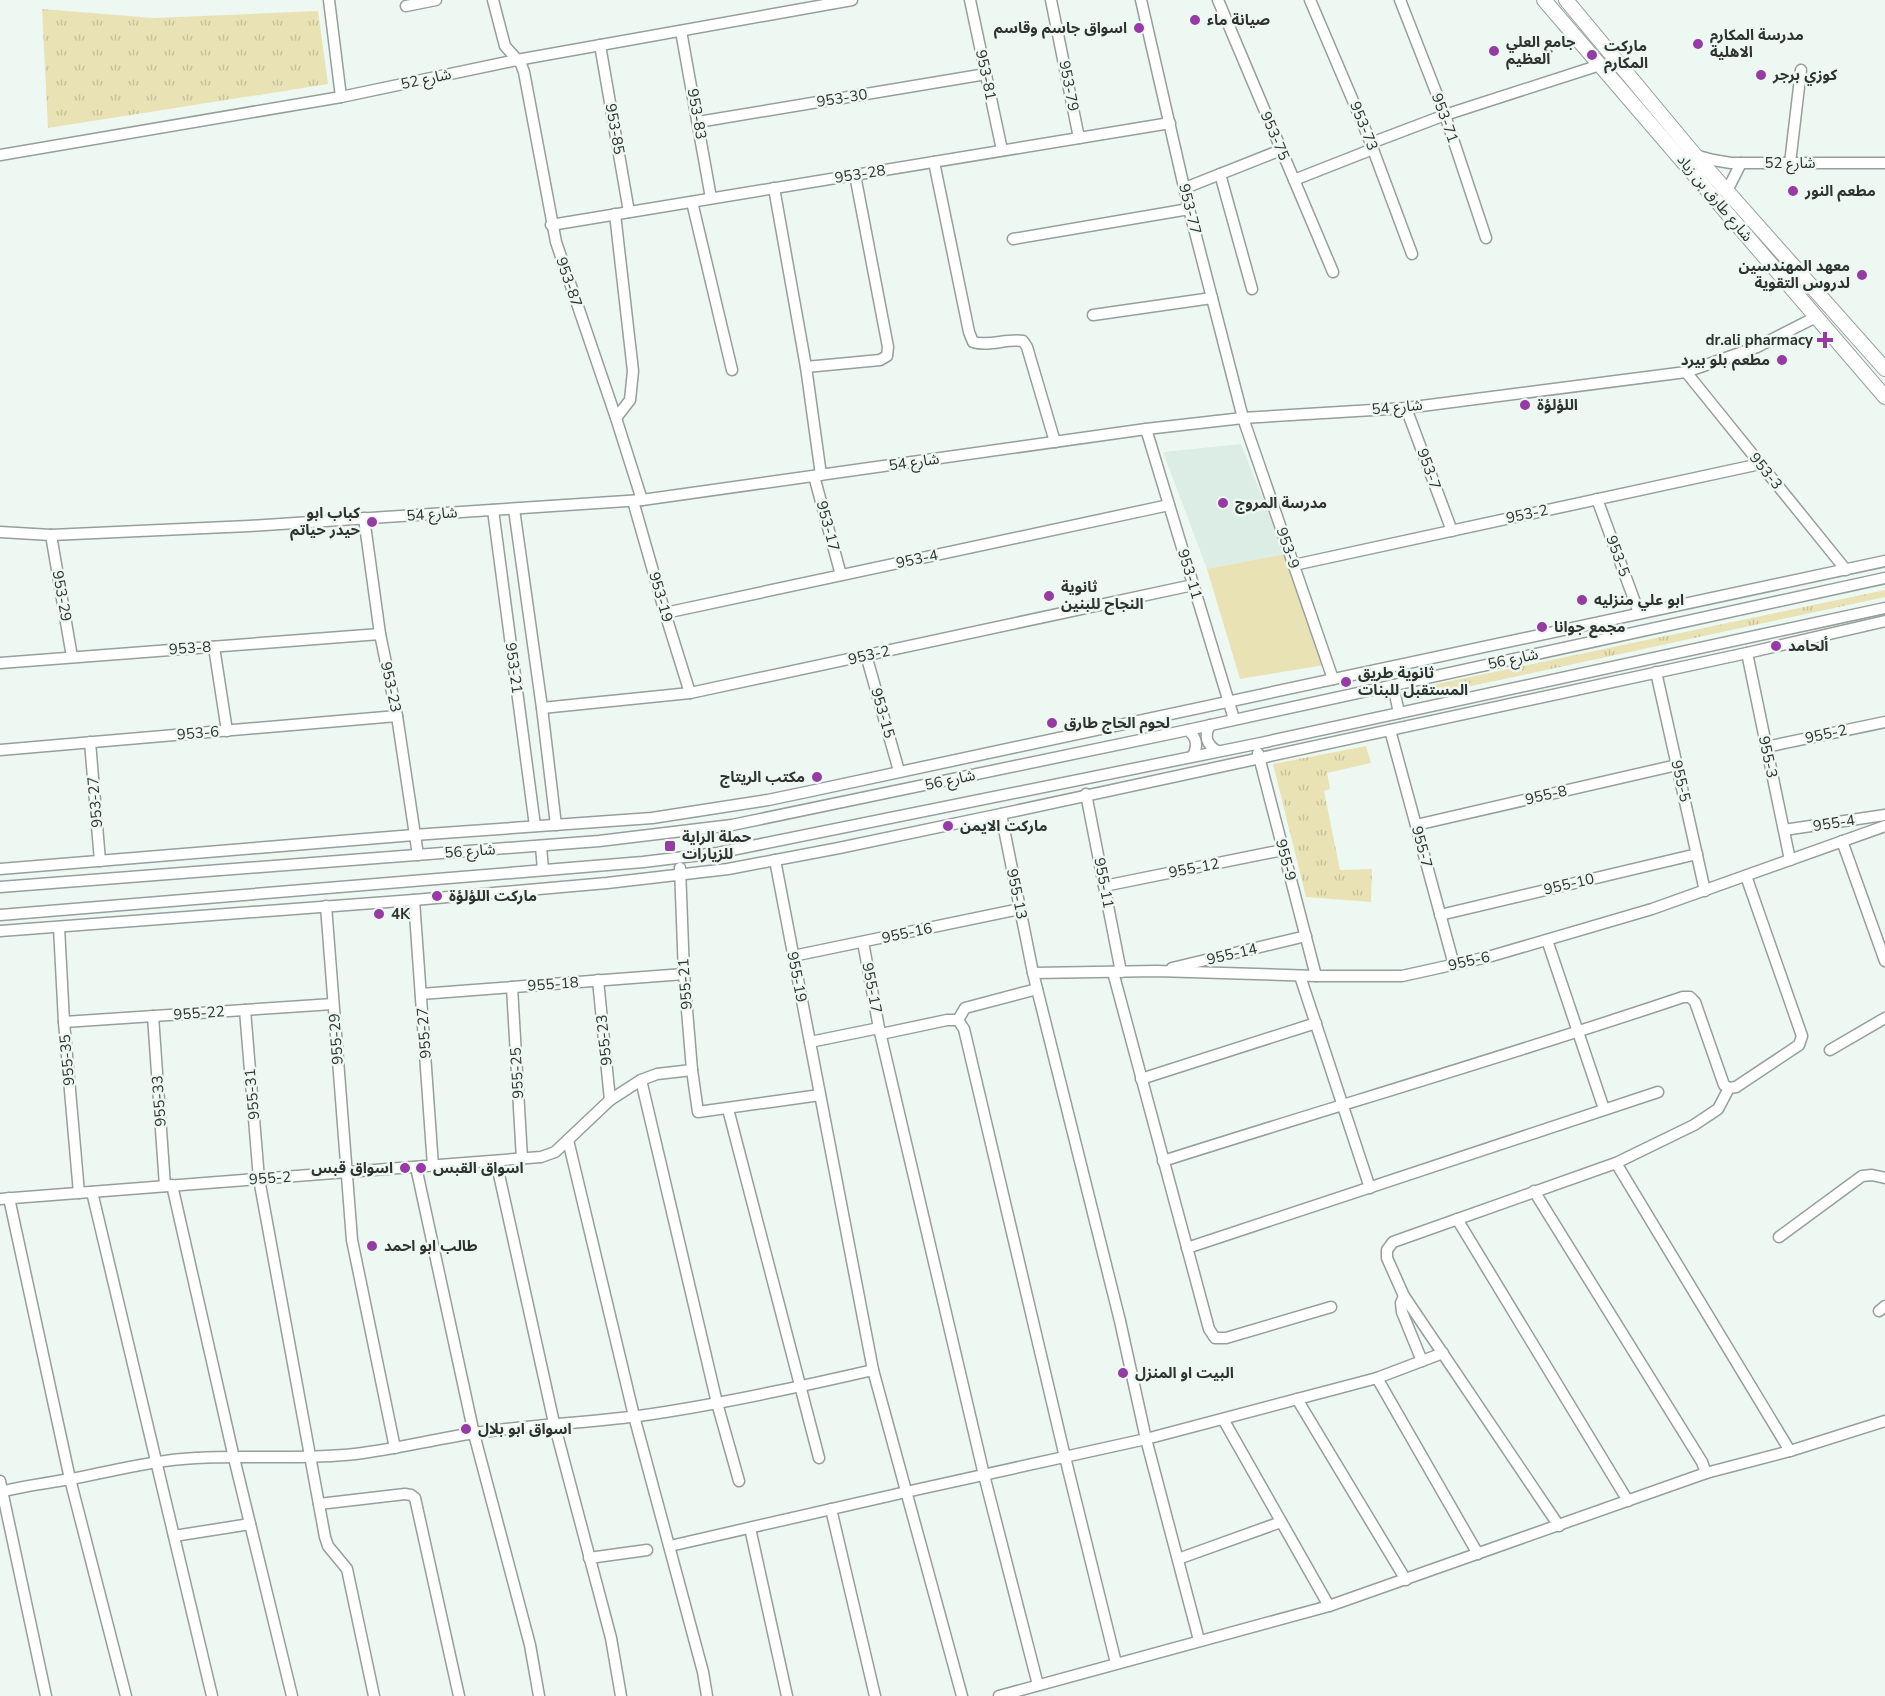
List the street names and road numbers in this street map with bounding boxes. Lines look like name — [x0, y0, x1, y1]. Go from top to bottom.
street label: 953-81 — [971, 48, 1001, 102]
street label: 953-79 — [1054, 59, 1084, 113]
street label: شارع 52 — [399, 64, 454, 96]
street label: 953-30 — [815, 84, 869, 112]
street label: 953-83 — [683, 87, 711, 141]
street label: 953-71 — [1427, 90, 1463, 146]
street label: 953-73 — [1345, 98, 1383, 154]
street label: 953-85 — [601, 102, 629, 156]
street label: 953-75 — [1256, 108, 1294, 164]
street label: شارع طارق بن زياد — [1671, 150, 1758, 247]
street label: شارع 52 — [1764, 153, 1816, 175]
street label: 953-28 — [833, 160, 887, 188]
street label: 953-77 — [1174, 182, 1206, 236]
street label: 953-87 — [551, 254, 587, 310]
street label: شارع 54 — [1371, 395, 1424, 421]
street label: 953-7 — [1412, 446, 1446, 492]
street label: 953-3 — [1745, 448, 1787, 494]
street label: شارع 54 — [887, 449, 941, 477]
street label: 953-17 — [812, 499, 844, 553]
street label: 953-2 — [1504, 500, 1550, 528]
street label: شارع 54 — [406, 502, 459, 528]
street label: 953-9 — [1272, 525, 1304, 571]
street label: 953-5 — [1601, 533, 1635, 579]
street label: 953-4 — [894, 545, 940, 573]
street label: 953-11 — [1173, 547, 1207, 601]
street label: 953-29 — [48, 569, 76, 623]
street label: 953-19 — [644, 570, 678, 624]
street label: 953-8 — [168, 637, 212, 659]
street label: 953-2 — [846, 640, 892, 670]
street label: 953-21 — [501, 641, 527, 695]
street label: شارع 56 — [1486, 644, 1541, 676]
street label: 953-23 — [376, 660, 406, 714]
street label: 953-15 — [866, 686, 900, 740]
street label: 955-2 — [1803, 720, 1849, 748]
street label: 953-6 — [176, 721, 220, 745]
street label: 955-3 — [1754, 734, 1782, 780]
street label: 955-5 — [1666, 758, 1696, 804]
street label: شارع 56 — [923, 765, 978, 797]
street label: 953-27 — [83, 776, 107, 828]
street label: 955-8 — [1523, 780, 1569, 810]
street label: 955-4 — [1812, 810, 1856, 836]
street label: 955-7 — [1407, 824, 1437, 870]
street label: 955-9 — [1271, 837, 1301, 883]
street label: شارع 56 — [444, 839, 497, 865]
street label: 955-12 — [1167, 853, 1221, 883]
street label: 955-11 — [1089, 856, 1119, 910]
street label: 955-13 — [1002, 867, 1032, 921]
street label: 955-10 — [1542, 868, 1596, 900]
street label: 955-16 — [880, 918, 934, 948]
street label: 955-14 — [1205, 938, 1259, 970]
street label: 955-6 — [1446, 946, 1492, 976]
street label: 955-19 — [782, 950, 812, 1004]
street label: 955-21 — [673, 958, 697, 1010]
street label: 955-17 — [857, 961, 887, 1015]
street label: 955-18 — [527, 972, 579, 996]
street label: 955-22 — [173, 1001, 225, 1025]
street label: 955-27 — [412, 1007, 436, 1059]
street label: 955-29 — [324, 1013, 348, 1065]
street label: 955-23 — [591, 1013, 617, 1067]
street label: 955-35 — [55, 1034, 79, 1086]
street label: 955-25 — [506, 1047, 528, 1099]
street label: 955-31 — [240, 1068, 264, 1120]
street label: 955-33 — [147, 1075, 171, 1127]
street label: 955-2 — [248, 1167, 292, 1189]

